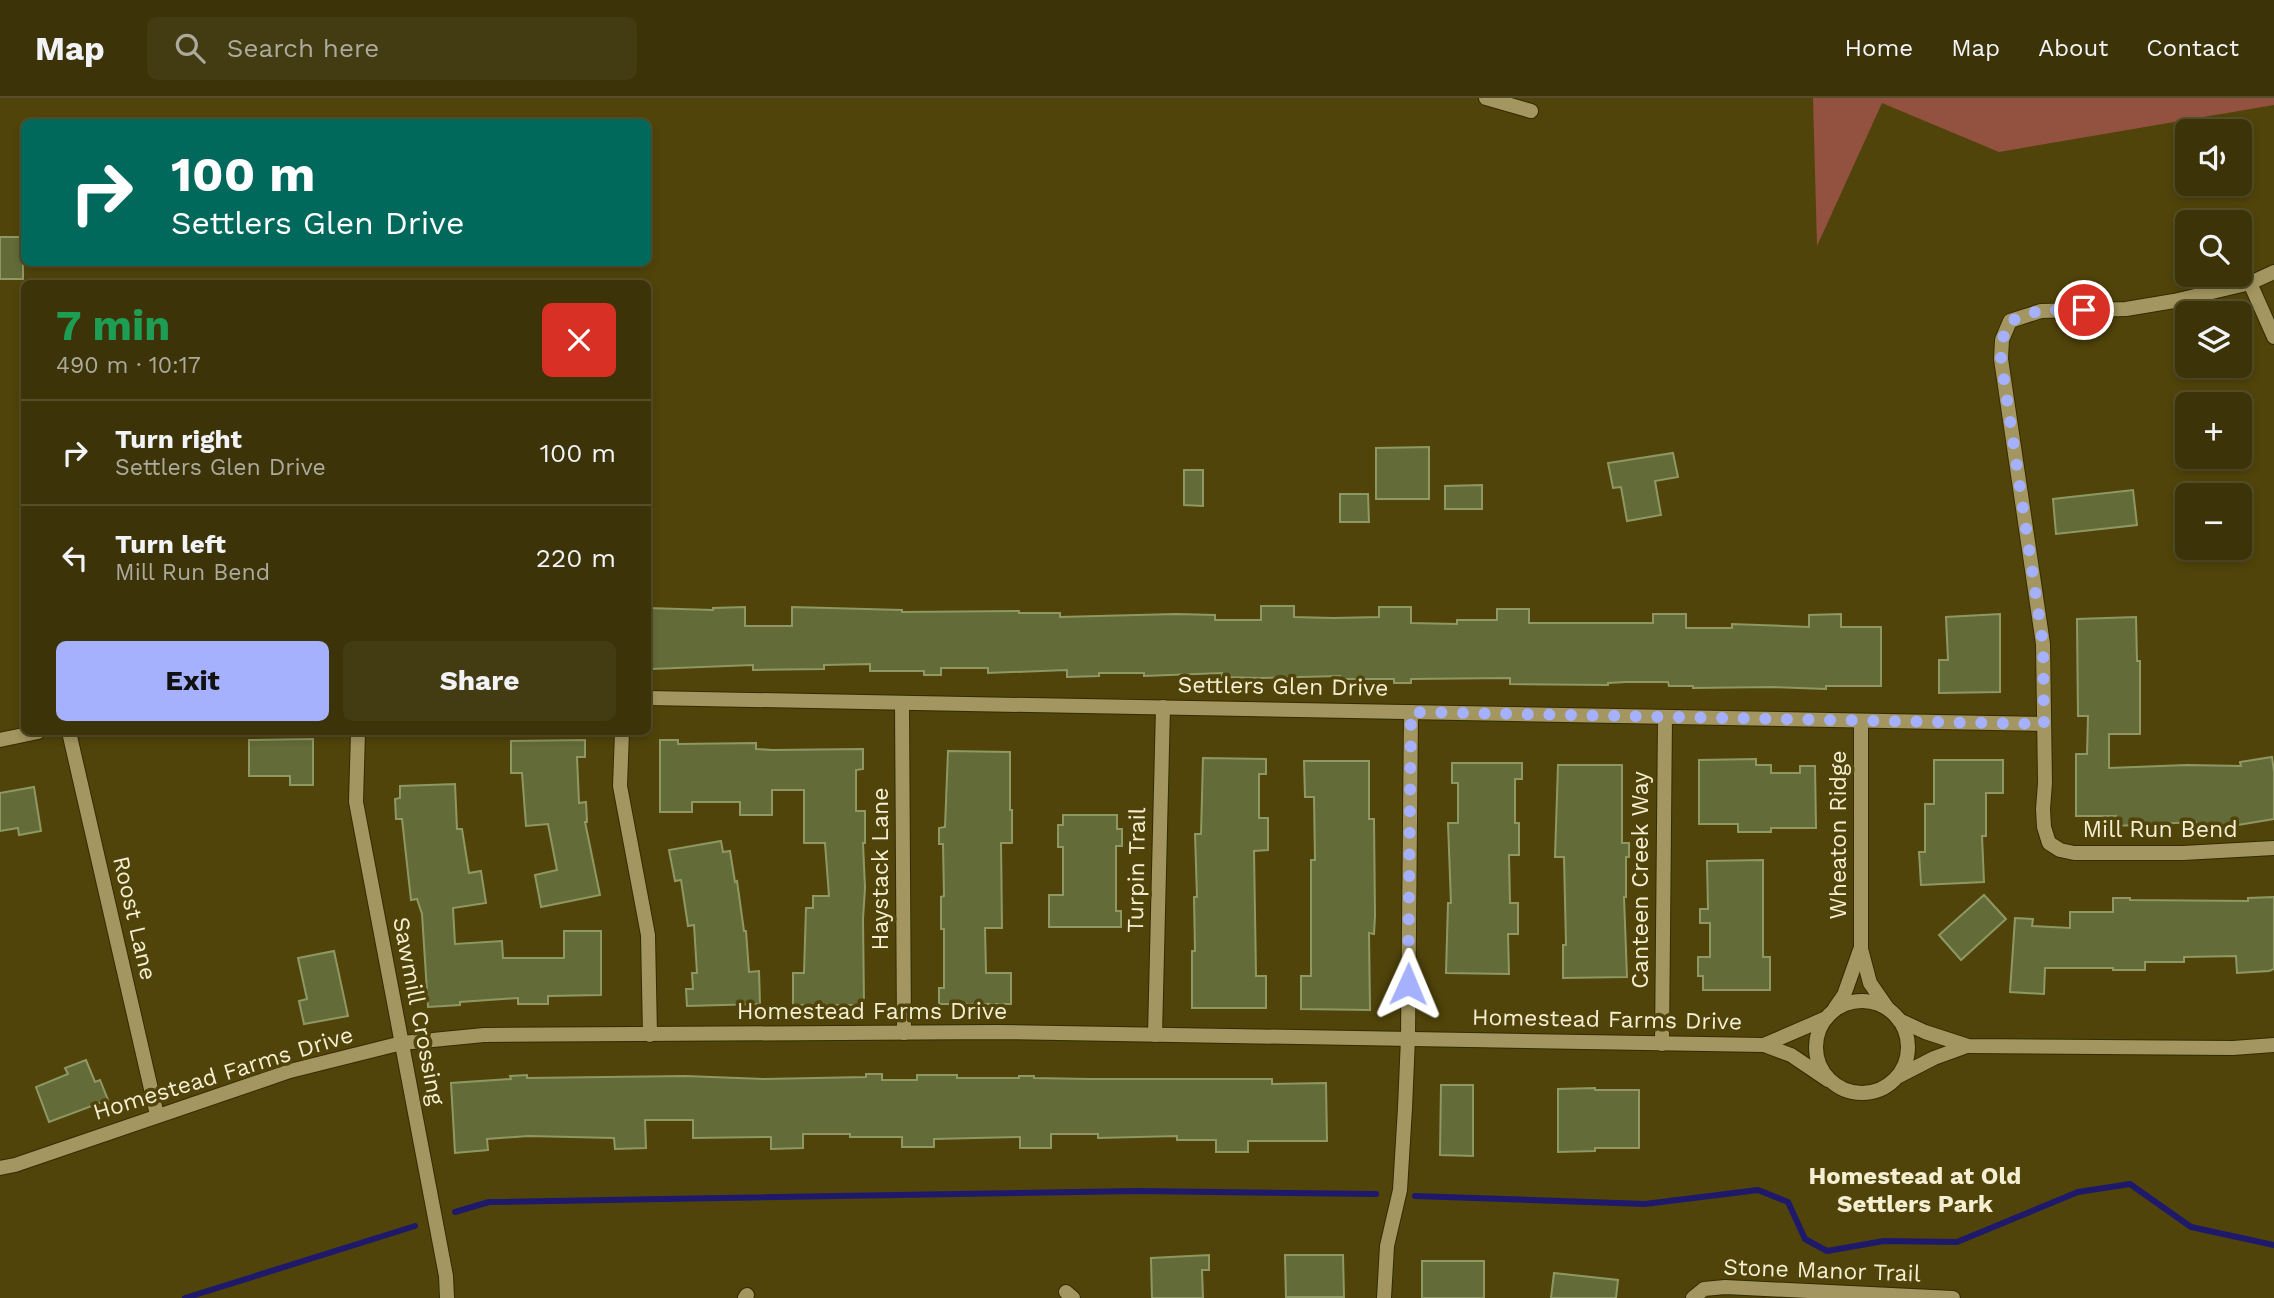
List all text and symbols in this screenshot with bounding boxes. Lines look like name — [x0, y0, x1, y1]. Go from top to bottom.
search box — [147, 17, 637, 80]
text: Map — [35, 29, 105, 68]
icon: search — [171, 29, 209, 67]
text: Search here — [227, 33, 379, 63]
text: Home — [1845, 34, 1913, 62]
text: Map — [1951, 34, 2000, 62]
text: About — [2038, 34, 2108, 62]
text: Contact — [2146, 34, 2239, 62]
map controls — [2175, 119, 2252, 560]
button: sound — [2175, 119, 2252, 196]
text: 100 m — [171, 145, 315, 203]
icon: right — [56, 147, 147, 238]
text: Settlers Glen Drive — [171, 204, 464, 242]
button: search — [2175, 210, 2252, 287]
pin — [2054, 280, 2114, 340]
icon: arrive — [2065, 291, 2103, 329]
text: 7 min — [56, 301, 170, 350]
button: layers — [2175, 301, 2252, 378]
button: close — [542, 303, 616, 377]
text: 490 m · 10:17 — [56, 352, 201, 379]
button: + — [2175, 392, 2252, 469]
text: Turn right — [115, 424, 242, 454]
icon: right — [56, 434, 94, 472]
text: 100 m — [540, 438, 616, 468]
text: Settlers Glen Drive — [115, 454, 326, 481]
button: − — [2175, 483, 2252, 560]
text: Turn left — [115, 529, 226, 559]
icon: left — [56, 539, 94, 577]
text: 220 m — [536, 543, 616, 573]
text: Mill Run Bend — [115, 559, 270, 586]
button: Exit — [56, 641, 329, 721]
button: Share — [343, 641, 616, 721]
street label: Settlers Glen Drive — [1177, 671, 1389, 702]
street label: Wheaton Ridge — [1825, 751, 1852, 919]
street label: Canteen Creek Way — [1627, 771, 1654, 989]
street label: Haystack Lane — [867, 788, 894, 950]
street label: Turpin Trail — [1122, 807, 1151, 933]
street label: Mill Run Bend — [2082, 816, 2238, 843]
street label: Roost Lane — [107, 854, 162, 983]
street label: Sawmill Crossing — [387, 915, 450, 1108]
position arrow — [1371, 947, 1445, 1021]
street label: Homestead Farms Drive — [737, 998, 1007, 1025]
street label: Homestead Farms Drive — [1472, 1004, 1742, 1035]
street label: Homestead Farms Drive — [90, 1021, 356, 1126]
district label: Homestead at Old Settlers Park — [1809, 1162, 2021, 1218]
street label: Stone Manor Trail — [1723, 1254, 1921, 1287]

